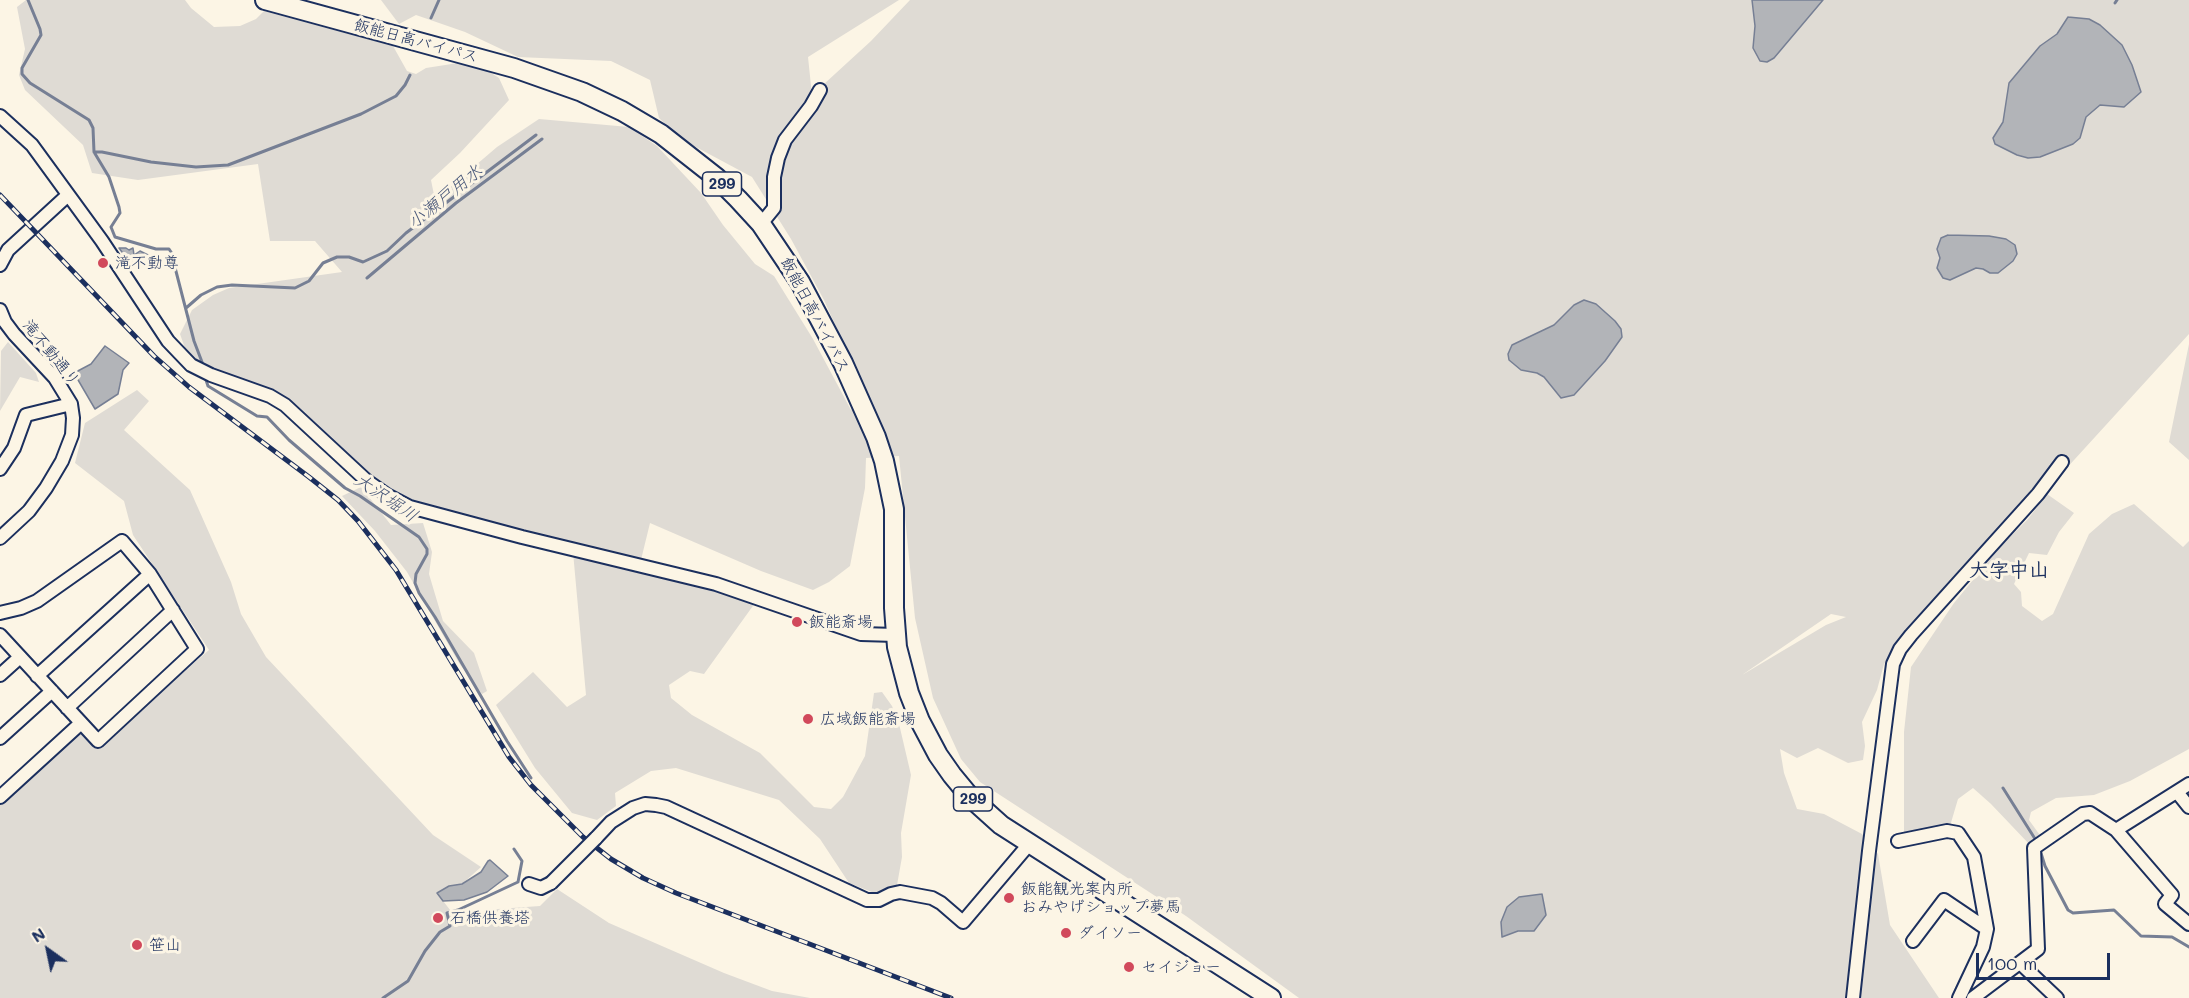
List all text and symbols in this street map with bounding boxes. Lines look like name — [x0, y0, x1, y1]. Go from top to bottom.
street label: 飯能日高バイパス — [352, 15, 480, 67]
water label: 小瀬戸用水 — [403, 160, 487, 234]
road number: 299 — [702, 172, 742, 196]
place label: 滝不動尊 — [115, 253, 179, 273]
street label: 飯能日高バイパス — [776, 254, 854, 376]
marker: 滝不動尊 — [96, 256, 110, 270]
street label: 滝不動通り — [18, 316, 84, 390]
water label: 大沢堀川 — [350, 469, 422, 527]
district label: 大字中山 — [1969, 559, 2049, 583]
place label: 飯能斎場 — [809, 612, 873, 632]
marker: 飯能斎場 — [790, 615, 804, 629]
place label: 広域飯能斎場 — [820, 709, 916, 729]
marker: 広域飯能斎場 — [801, 712, 815, 726]
road number: 299 — [954, 787, 992, 811]
place label: 飯能観光案内所 おみやげショップ夢馬 — [1021, 879, 1181, 917]
marker: 飯能観光案内所 おみやげショップ夢馬 — [1002, 891, 1016, 905]
place label: 石橋供養塔 — [450, 908, 530, 928]
marker: 石橋供養塔 — [431, 911, 445, 925]
north arrow — [18, 920, 78, 980]
text: N — [27, 922, 49, 947]
place label: ダイソー — [1078, 923, 1142, 943]
marker: ダイソー — [1059, 926, 1073, 940]
place label: 笹山 — [149, 935, 181, 955]
marker: 笹山 — [130, 938, 144, 952]
scale bar — [1979, 941, 2112, 979]
text: 100 m — [1987, 951, 2037, 975]
place label: セイジョー — [1141, 957, 1221, 977]
marker: セイジョー — [1122, 960, 1136, 974]

